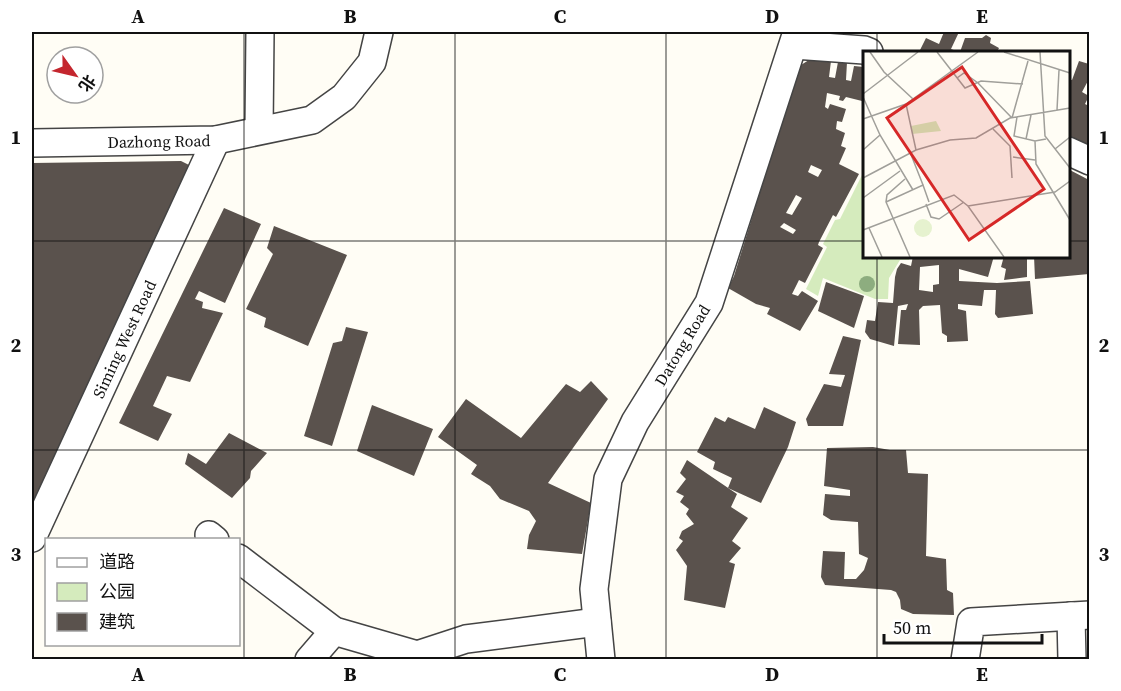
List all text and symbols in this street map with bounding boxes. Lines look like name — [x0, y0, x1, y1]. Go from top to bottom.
text: A — [131, 2, 145, 30]
text: B — [343, 2, 357, 30]
text: C — [554, 2, 566, 30]
text: D — [765, 2, 779, 30]
text: E — [976, 2, 988, 30]
north arrow — [45, 45, 105, 105]
inset map — [863, 51, 1070, 258]
text: 北 — [74, 71, 101, 96]
text: 1 — [11, 123, 21, 151]
text: 1 — [1099, 123, 1109, 151]
street label: Dazhong Road — [107, 129, 211, 153]
street label: Siming West Road — [87, 276, 161, 402]
street label: Datong Road — [649, 300, 715, 390]
text: 2 — [11, 331, 22, 359]
text: 2 — [1099, 331, 1110, 359]
legend — [45, 538, 240, 646]
text: 3 — [11, 540, 22, 568]
text: 3 — [1099, 540, 1110, 568]
text: 道路 — [99, 549, 135, 574]
text: 公园 — [99, 579, 135, 604]
scale bar — [884, 607, 1042, 645]
text: 建筑 — [99, 609, 135, 634]
text: 50 m — [893, 615, 931, 640]
text: A — [131, 660, 145, 688]
text: B — [343, 660, 357, 688]
text: C — [554, 660, 566, 688]
text: D — [765, 660, 779, 688]
text: E — [976, 660, 988, 688]

